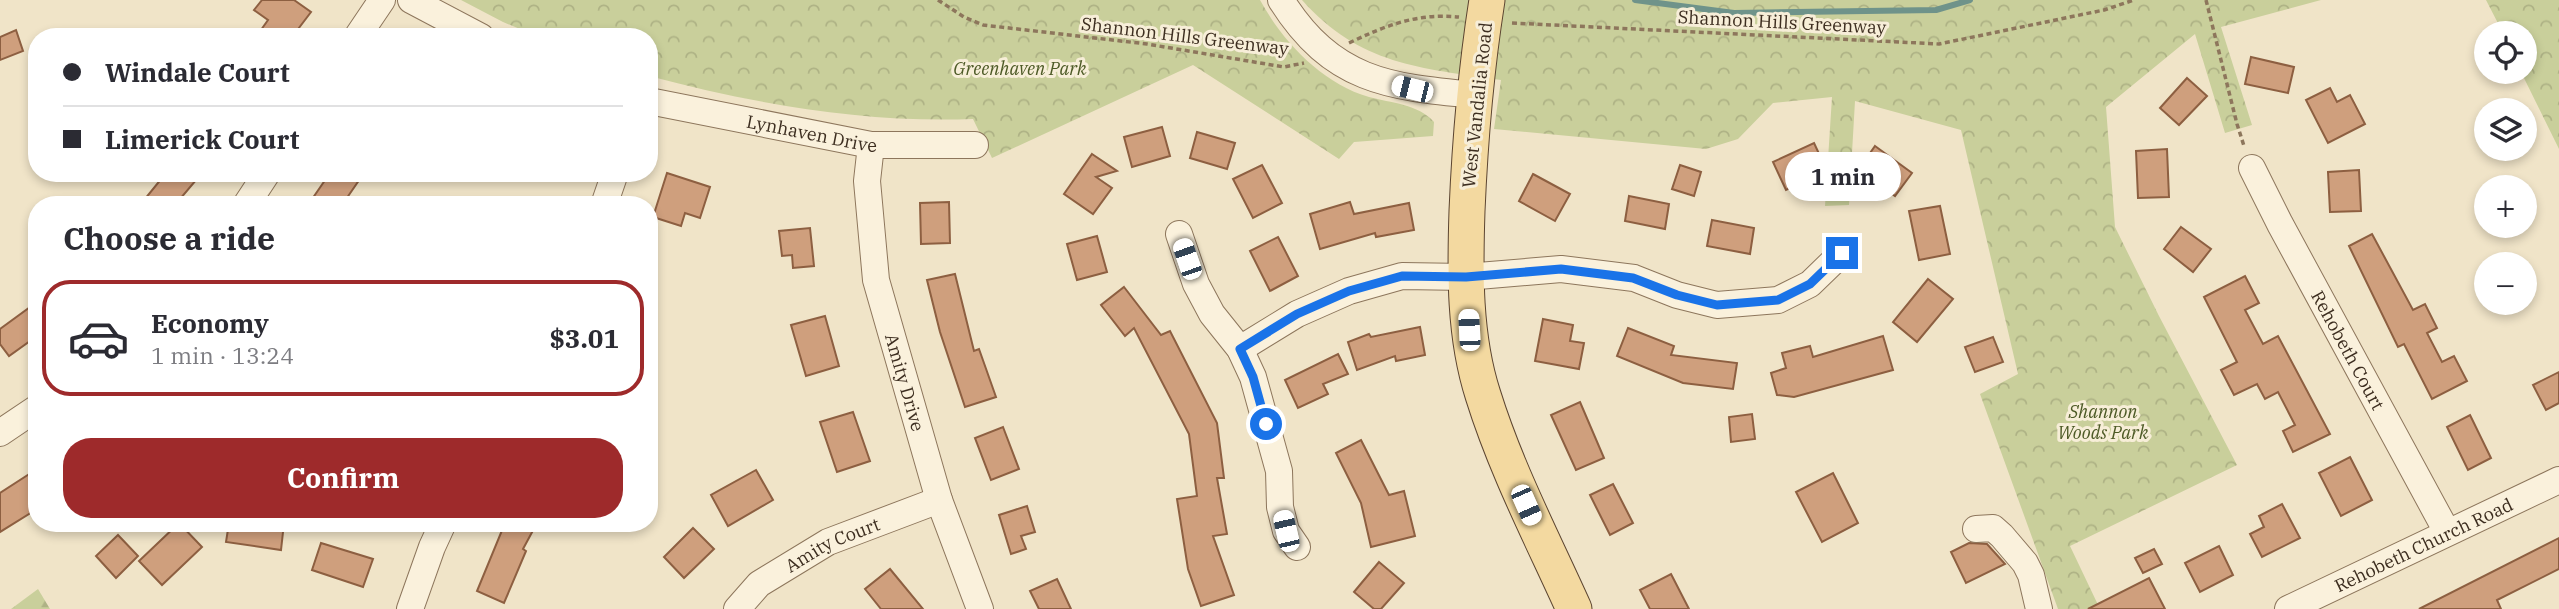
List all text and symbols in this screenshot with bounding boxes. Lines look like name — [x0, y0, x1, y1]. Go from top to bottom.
street label: Shannon Hills Greenway — [1677, 5, 1887, 39]
street label: Shannon Hills Greenway — [1080, 12, 1290, 60]
street label: West Vandalia Road — [1457, 21, 1497, 189]
map controls — [2474, 21, 2537, 315]
button: locate — [2474, 21, 2537, 84]
text: Windale Court — [105, 55, 290, 89]
park label: Greenhaven Park — [953, 57, 1087, 80]
car — [1390, 74, 1435, 104]
button: layers — [2474, 98, 2537, 161]
street label: Lynhaven Drive — [745, 109, 877, 157]
text: Limerick Court — [105, 122, 299, 156]
callout: 1 min — [1784, 152, 1900, 201]
text: 1 min — [1811, 161, 1875, 191]
button: + — [2474, 175, 2537, 238]
text: Choose a ride — [63, 217, 275, 259]
car — [1171, 236, 1204, 282]
route end — [1826, 237, 1858, 269]
button: − — [2474, 252, 2537, 315]
street label: Rehobeth Court — [2307, 286, 2390, 414]
text: Economy — [151, 306, 269, 340]
icon: car — [67, 307, 130, 370]
car — [1458, 308, 1481, 352]
text: $3.01 — [549, 321, 619, 355]
street label: Amity Drive — [880, 331, 930, 434]
text: 1 min · 13:24 — [151, 340, 294, 370]
park label: Shannon Woods Park — [2058, 400, 2149, 444]
route start — [1250, 408, 1282, 440]
button: Confirm — [63, 438, 623, 518]
car — [1508, 482, 1545, 528]
street label: Rehobeth Church Road — [2330, 492, 2516, 597]
car — [1272, 508, 1301, 554]
street label: Amity Court — [781, 512, 883, 577]

